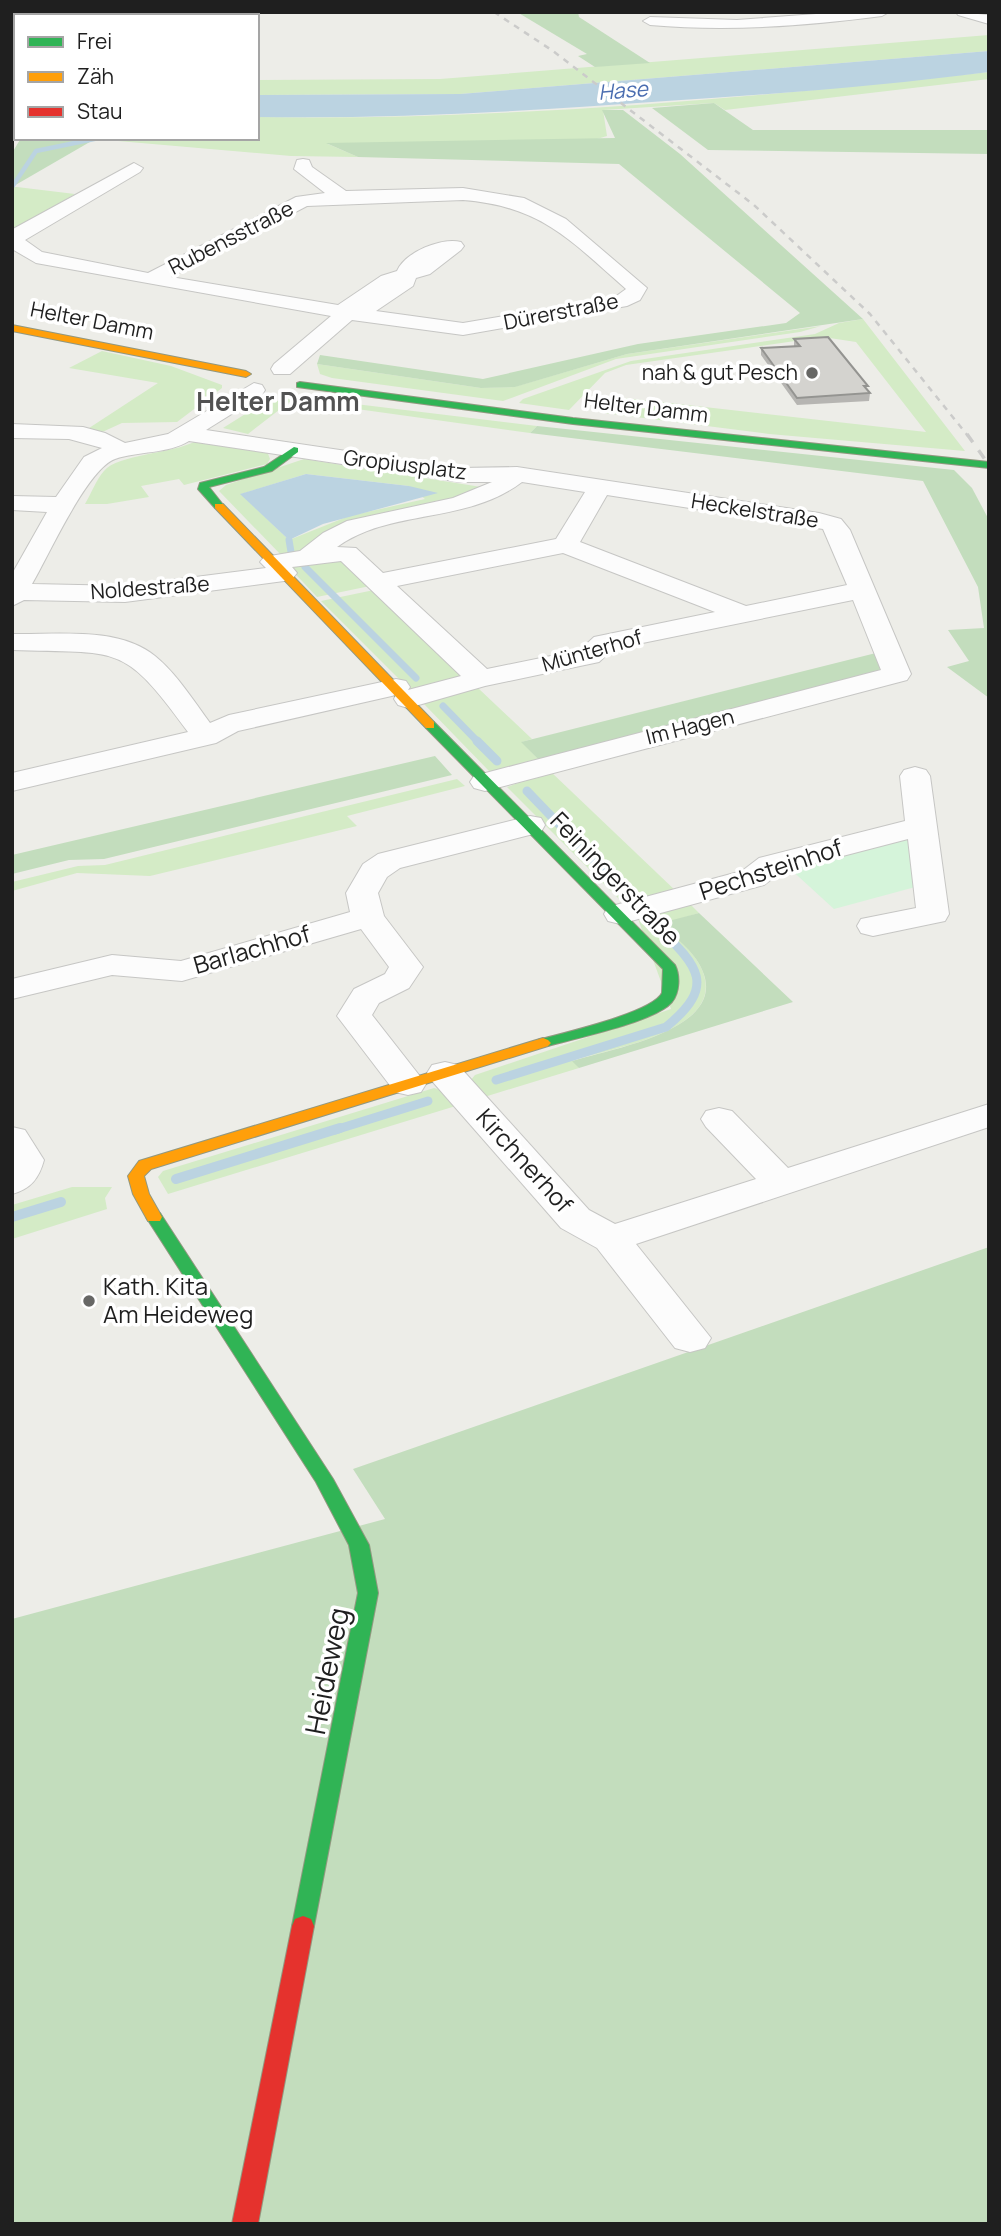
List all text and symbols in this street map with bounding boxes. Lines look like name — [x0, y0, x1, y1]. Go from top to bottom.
legend — [14, 14, 259, 140]
text: Frei — [77, 27, 112, 55]
text: Zäh — [77, 62, 114, 90]
water label: Hase — [597, 74, 650, 106]
text: Stau — [77, 97, 123, 125]
street label: Rubensstraße — [163, 194, 298, 281]
street label: Dürerstraße — [501, 286, 621, 336]
street label: Helter Damm — [28, 294, 156, 346]
place label: nah & gut Pesch — [642, 358, 798, 386]
marker: nah & gut Pesch — [804, 365, 820, 381]
district label: Helter Damm — [196, 383, 360, 419]
street label: Helter Damm — [582, 385, 710, 429]
street label: Gropiusplatz — [342, 443, 468, 485]
street label: Heckelstraße — [689, 486, 821, 534]
street label: Noldestraße — [89, 569, 211, 605]
street label: Münterhof — [538, 622, 646, 678]
street label: Im Hagen — [643, 702, 737, 750]
street label: Feiningerstraße — [544, 804, 688, 952]
street label: Pechsteinhof — [695, 830, 847, 907]
street label: Barlachhof — [189, 916, 314, 981]
street label: Kirchnerhof — [469, 1101, 581, 1220]
place label: Kath. Kita Am Heideweg — [103, 1269, 253, 1330]
marker: Kath. Kita Am Heideweg — [81, 1293, 97, 1309]
street label: Heideweg — [295, 1604, 357, 1737]

